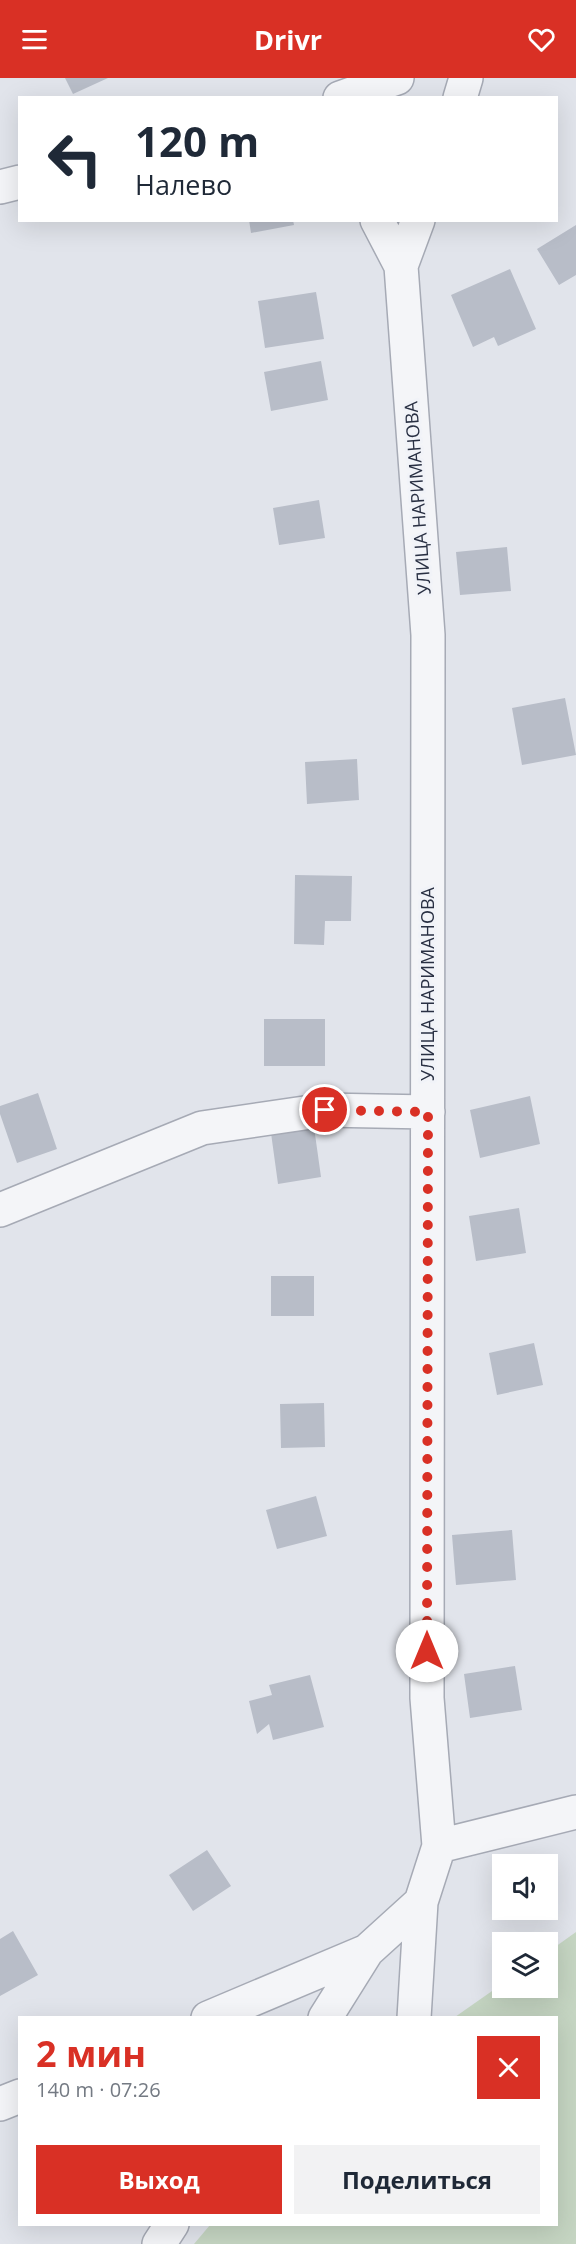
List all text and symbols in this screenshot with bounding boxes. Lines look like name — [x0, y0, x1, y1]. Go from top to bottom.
text: Drivr — [254, 21, 322, 58]
icon: menu — [18, 23, 51, 56]
icon: heart — [525, 23, 558, 56]
text: 120 m — [135, 112, 259, 169]
icon: left — [36, 120, 114, 198]
text: Налево — [135, 166, 232, 203]
street label: УЛИЦА НАРИМАНОВА — [398, 400, 436, 596]
street label: УЛИЦА НАРИМАНОВА — [415, 886, 439, 1081]
pin — [299, 1084, 350, 1135]
icon: arrive — [308, 1093, 341, 1126]
position arrow — [395, 1619, 459, 1683]
map controls — [492, 1854, 558, 1998]
button: sound — [492, 1854, 558, 1920]
button: layers — [492, 1932, 558, 1998]
text: 2 мин — [36, 2029, 146, 2078]
button: close — [477, 2036, 540, 2099]
text: 140 m · 07:26 — [36, 2076, 161, 2103]
button: Выход — [36, 2145, 282, 2214]
button: Поделиться — [294, 2145, 540, 2214]

